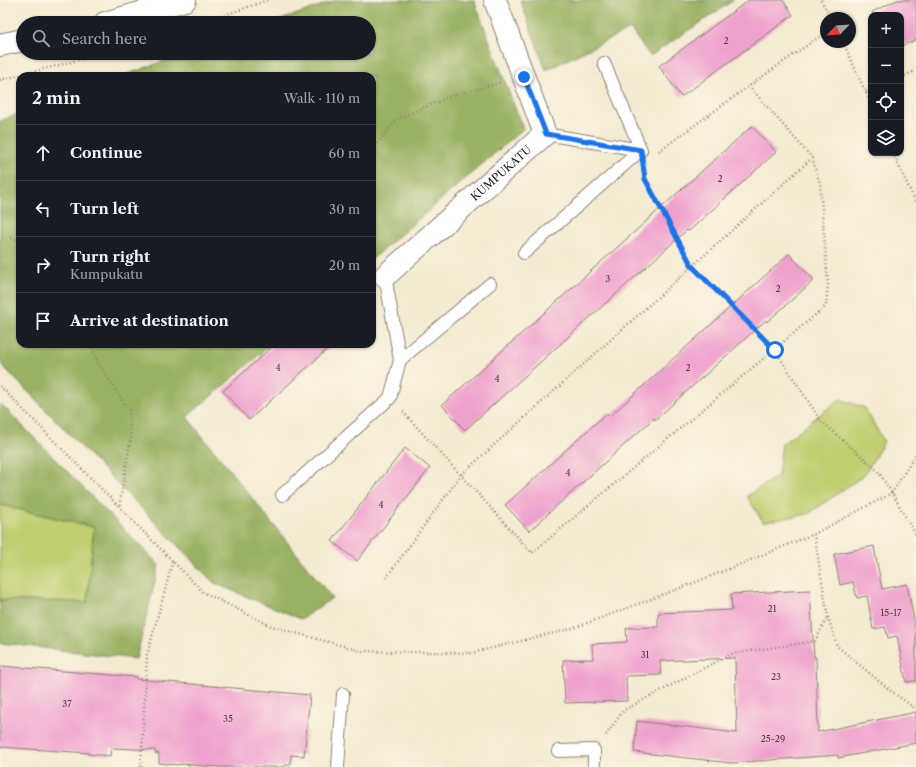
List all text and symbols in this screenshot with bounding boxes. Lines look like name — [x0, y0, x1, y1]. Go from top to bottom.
north arrow — [820, 12, 856, 48]
map controls — [868, 12, 904, 156]
button: + — [868, 12, 904, 48]
search box — [16, 16, 376, 60]
icon: search — [30, 27, 52, 49]
text: Search here — [62, 29, 147, 48]
house number: 2 — [723, 35, 729, 46]
button: − — [868, 48, 904, 84]
route end — [515, 68, 533, 86]
button: locate — [868, 84, 904, 120]
text: 2 min — [32, 88, 81, 108]
text: Walk · 110 m — [284, 90, 360, 106]
button: layers — [868, 120, 904, 156]
icon: ahead — [32, 142, 54, 164]
street label: KUMPUKATU — [468, 142, 535, 204]
text: Continue — [70, 143, 142, 162]
text: 60 m — [329, 145, 360, 161]
house number: 2 — [717, 173, 723, 184]
icon: left — [32, 198, 54, 220]
text: Turn left — [70, 199, 139, 218]
text: 30 m — [329, 201, 360, 217]
text: Turn right — [70, 247, 150, 266]
icon: right — [32, 254, 54, 276]
text: 20 m — [329, 257, 360, 273]
text: Kumpukatu — [70, 266, 143, 282]
house number: 3 — [606, 273, 611, 284]
house number: 2 — [775, 283, 781, 294]
icon: arrive — [32, 310, 54, 332]
text: Arrive at destination — [70, 311, 229, 330]
route start — [766, 341, 784, 359]
house number: 4 — [275, 362, 281, 373]
house number: 2 — [685, 362, 691, 373]
house number: 4 — [494, 373, 500, 384]
house number: 4 — [565, 467, 571, 478]
house number: 4 — [378, 499, 384, 510]
house number: 21 — [768, 603, 777, 614]
house number: 15-17 — [881, 607, 902, 618]
house number: 31 — [641, 649, 650, 660]
house number: 23 — [771, 671, 781, 682]
house number: 37 — [62, 698, 72, 709]
house number: 35 — [223, 713, 233, 724]
house number: 25-29 — [761, 733, 785, 744]

